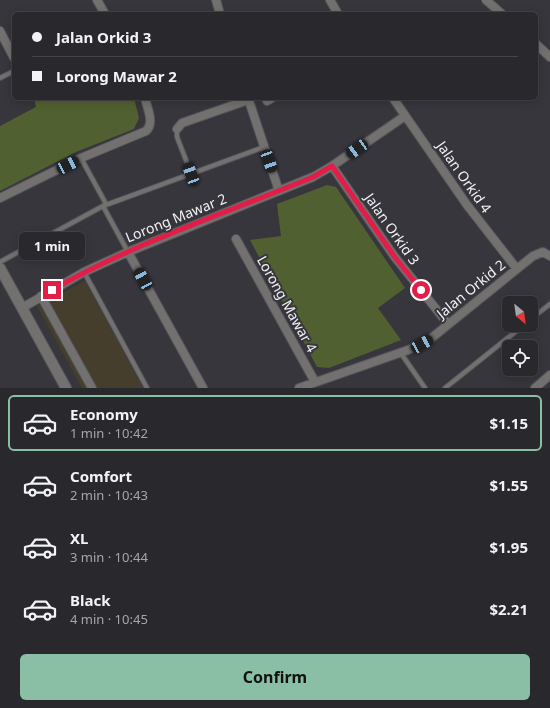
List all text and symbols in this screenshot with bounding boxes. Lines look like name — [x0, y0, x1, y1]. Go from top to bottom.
text: Jalan Orkid 3 — [56, 27, 151, 47]
text: Lorong Mawar 2 — [56, 66, 177, 86]
street label: Jalan Orkid 4 — [432, 135, 496, 216]
car — [344, 137, 370, 161]
car — [259, 148, 279, 174]
car — [55, 154, 81, 176]
car — [181, 161, 201, 187]
street label: Jalan Orkid 3 — [360, 187, 424, 268]
street label: Lorong Mawar 2 — [122, 189, 229, 246]
callout: 1 min — [19, 232, 85, 260]
text: 1 min — [34, 237, 70, 255]
street label: Lorong Mawar 4 — [253, 252, 322, 355]
street label: Jalan Orkid 2 — [431, 255, 509, 324]
car — [132, 266, 154, 292]
route end — [43, 281, 61, 299]
route start — [412, 281, 430, 299]
north arrow — [502, 296, 538, 332]
map controls — [502, 296, 538, 376]
car — [409, 333, 435, 355]
button: locate — [502, 340, 538, 376]
text: Economy — [70, 404, 138, 424]
icon: car — [22, 405, 58, 441]
text: $1.15 — [489, 413, 528, 433]
text: 1 min · 10:42 — [70, 424, 148, 442]
text: Comfort — [70, 466, 132, 486]
icon: car — [22, 467, 58, 503]
text: $1.55 — [489, 475, 528, 495]
text: 2 min · 10:43 — [70, 486, 148, 504]
text: XL — [70, 528, 88, 548]
icon: car — [22, 529, 58, 565]
text: $1.95 — [489, 537, 528, 557]
text: 3 min · 10:44 — [70, 548, 148, 566]
text: Black — [70, 590, 110, 610]
icon: car — [22, 591, 58, 627]
text: $2.21 — [489, 599, 528, 619]
text: 4 min · 10:45 — [70, 610, 148, 628]
button: Confirm — [20, 654, 530, 700]

